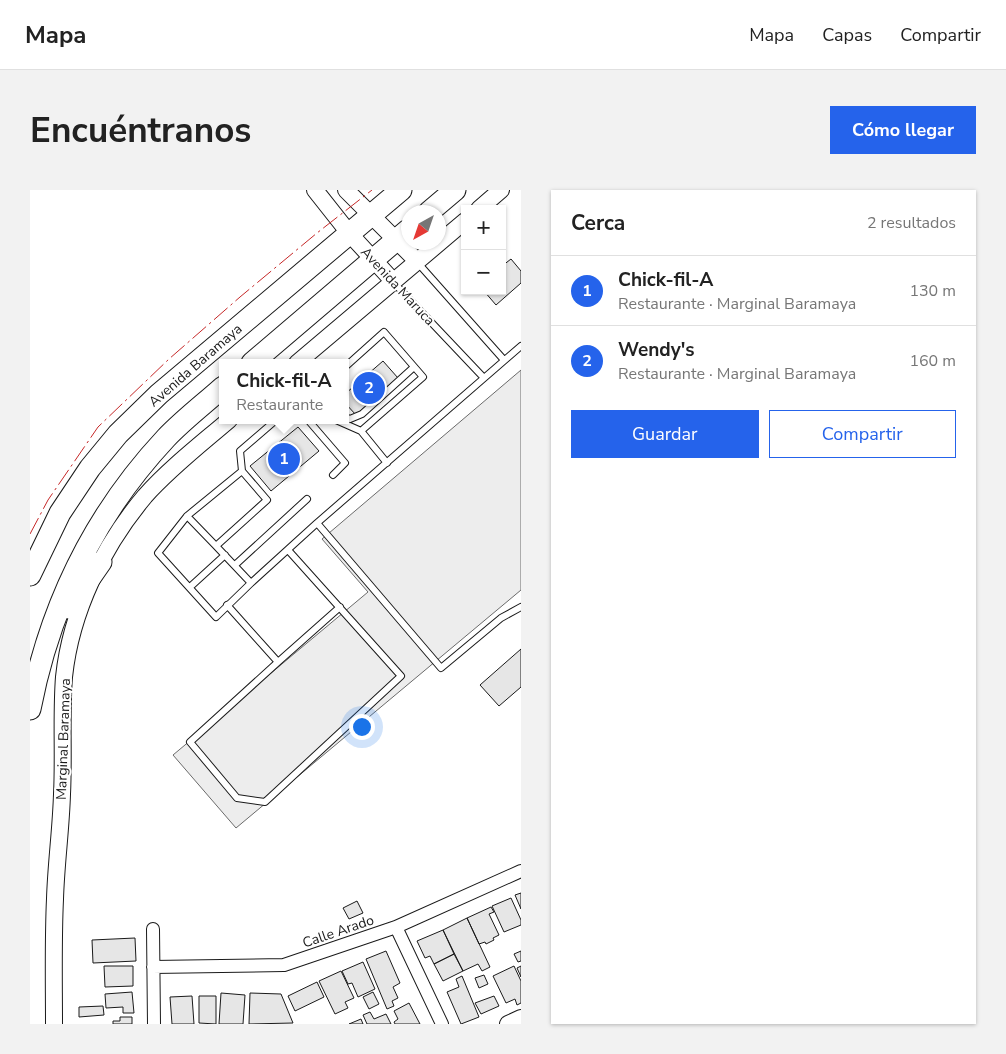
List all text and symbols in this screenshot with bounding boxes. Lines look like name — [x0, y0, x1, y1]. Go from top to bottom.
text: Mapa — [25, 19, 87, 51]
text: Mapa — [749, 23, 794, 47]
text: Capas — [822, 23, 872, 47]
text: Compartir — [900, 23, 981, 47]
button: Cómo llegar — [830, 106, 976, 154]
text: Encuéntranos — [30, 107, 251, 154]
north arrow — [401, 205, 446, 250]
map controls — [461, 205, 506, 295]
button: + — [461, 205, 506, 250]
text: Cerca — [571, 209, 625, 237]
text: 2 resultados — [867, 212, 956, 234]
street label: Avenida Maruca — [356, 243, 439, 330]
button: − — [461, 250, 506, 295]
text: Chick-fil-A — [618, 267, 713, 293]
text: 1 — [582, 280, 592, 302]
text: 130 m — [909, 280, 956, 302]
text: Restaurante · Marginal Baramaya — [618, 293, 856, 315]
street label: Avenida Baramaya — [145, 320, 246, 411]
text: Wendy's — [618, 337, 695, 363]
text: 2 — [582, 350, 592, 372]
text: 160 m — [909, 350, 956, 372]
popup — [219, 359, 349, 424]
text: Restaurante · Marginal Baramaya — [618, 363, 856, 385]
text: Chick-fil-A — [236, 368, 332, 394]
pin: 2 — [353, 369, 385, 407]
text: Restaurante — [236, 394, 323, 416]
button: Guardar — [571, 410, 759, 458]
button: Compartir — [769, 410, 956, 458]
pin: 1 — [268, 440, 300, 478]
street label: Marginal Baramaya — [52, 678, 75, 800]
your location — [349, 714, 375, 740]
street label: Calle Arado — [300, 910, 377, 953]

